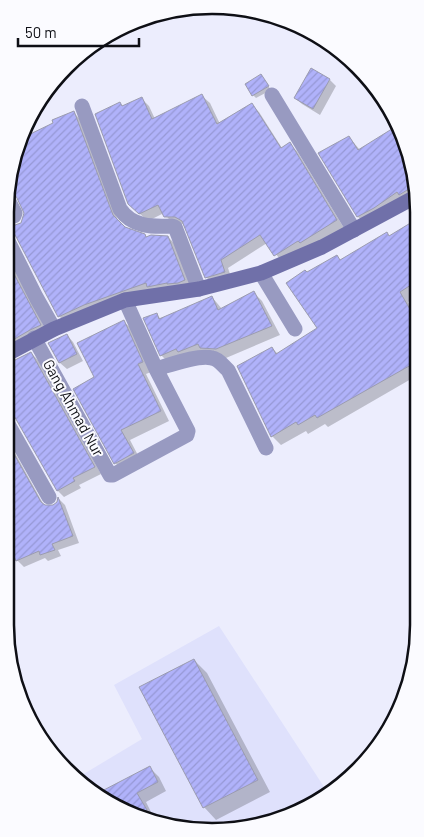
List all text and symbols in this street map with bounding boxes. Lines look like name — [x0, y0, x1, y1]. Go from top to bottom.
scale bar — [18, 15, 139, 47]
text: 50 m — [25, 23, 57, 41]
street label: Gang Ahmad Nur — [40, 356, 108, 460]

